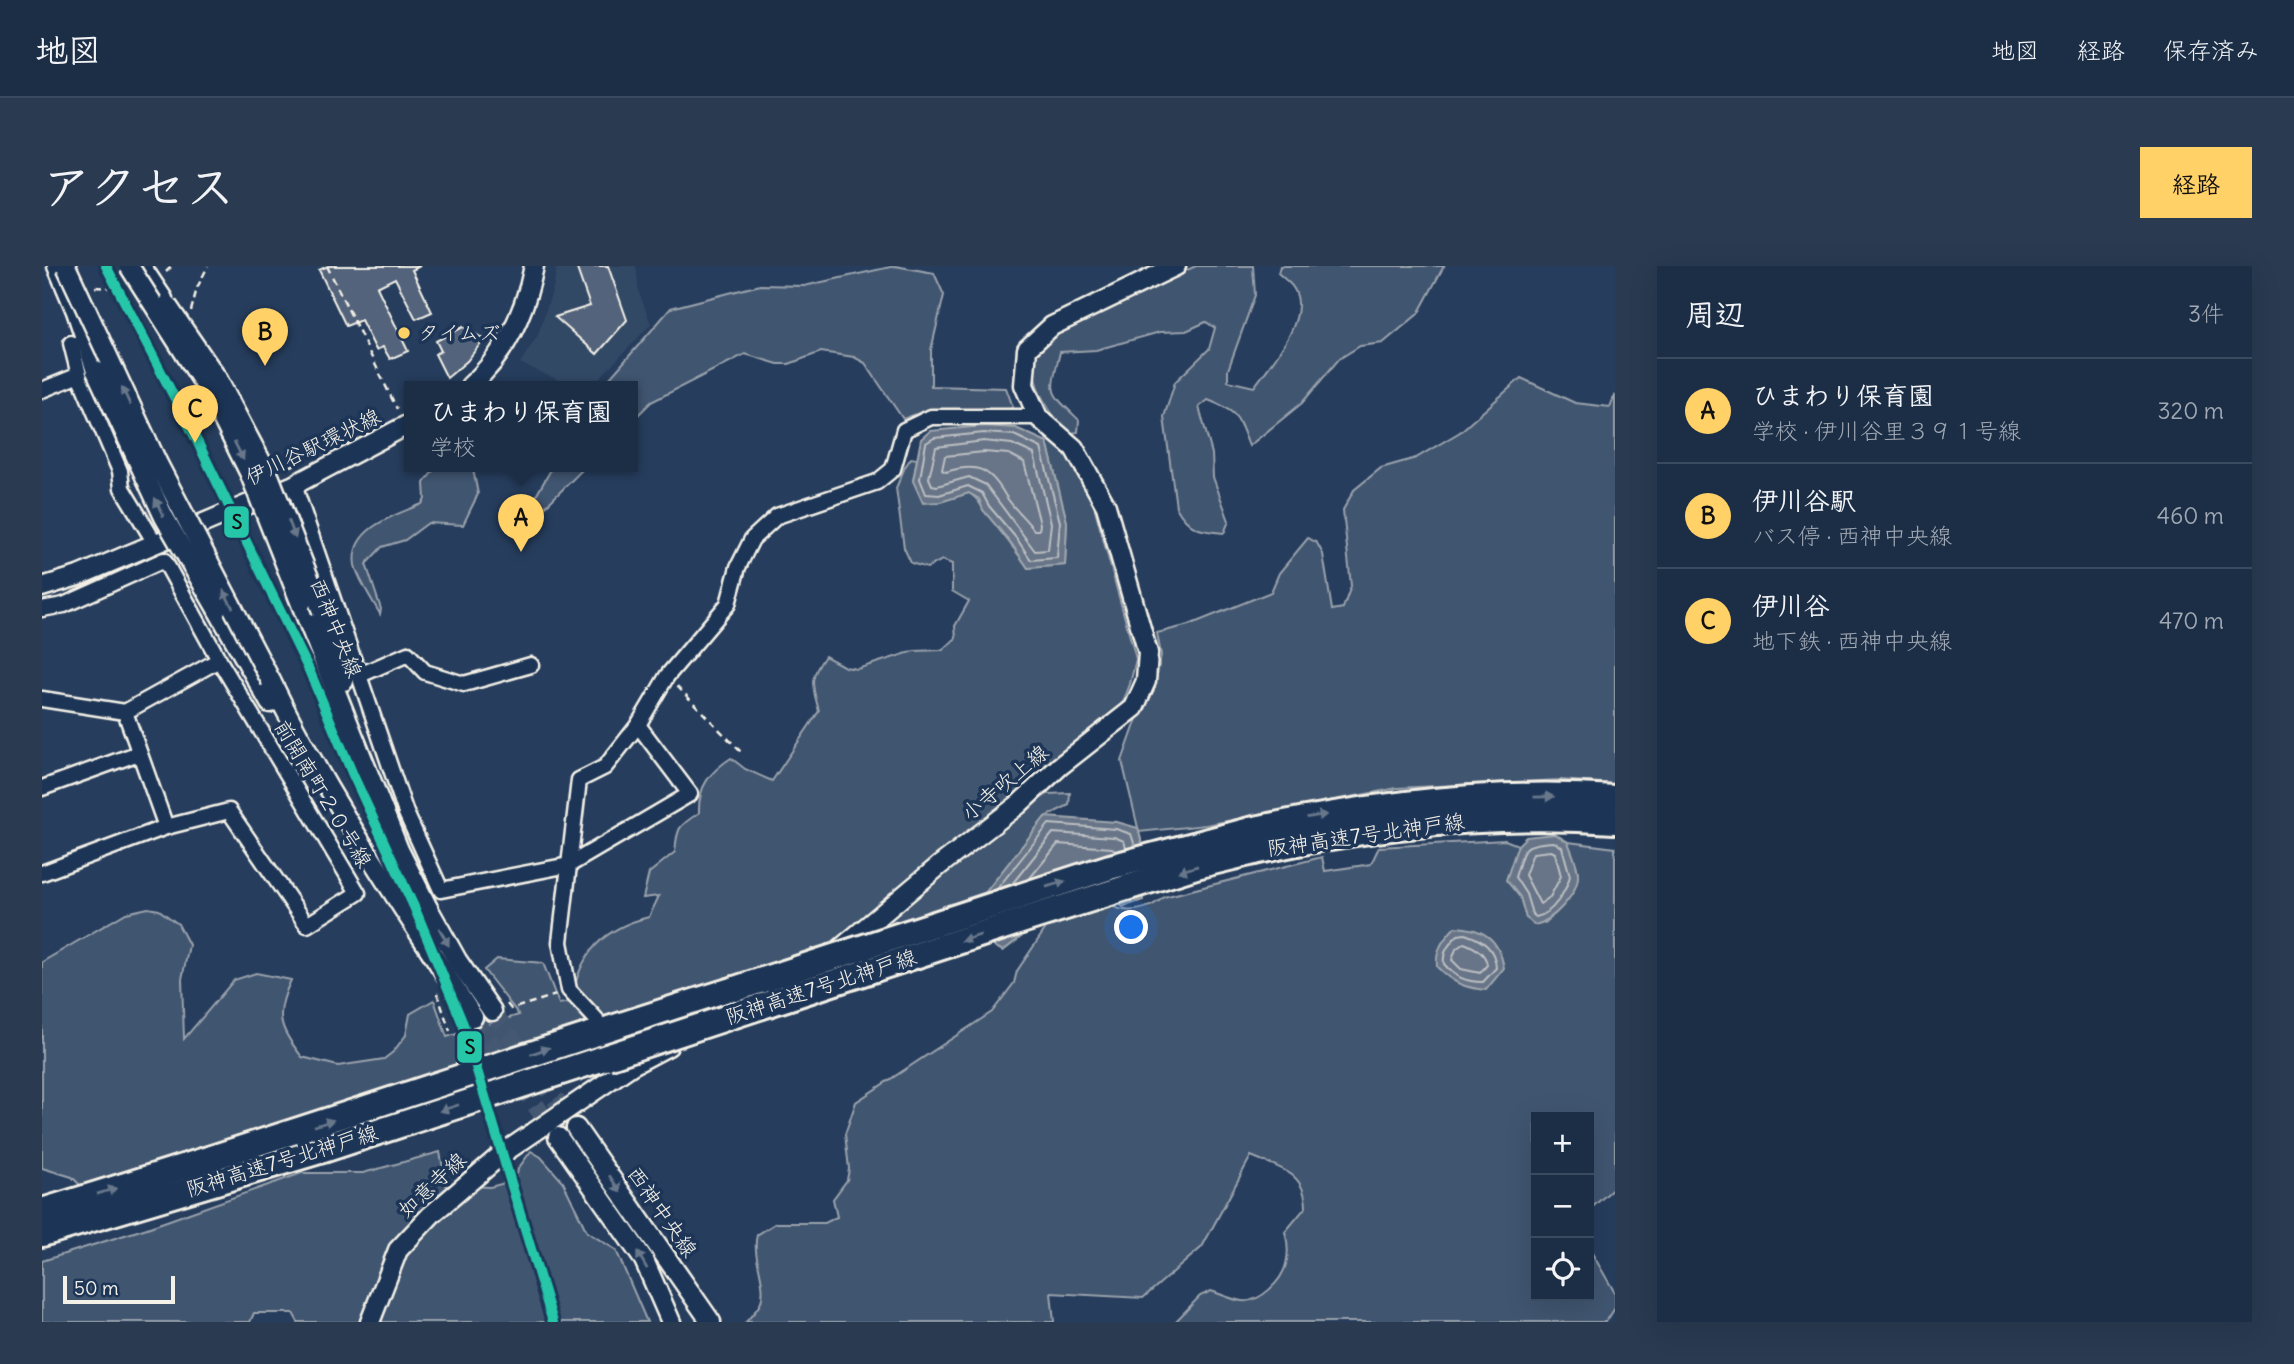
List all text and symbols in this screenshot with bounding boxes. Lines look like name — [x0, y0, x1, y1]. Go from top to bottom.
text: 地図 — [35, 29, 101, 71]
text: 地図 — [1991, 35, 2039, 65]
text: 経路 — [2077, 35, 2125, 65]
text: 保存済み — [2163, 35, 2259, 65]
button: 経路 — [2140, 147, 2252, 218]
text: アクセス — [42, 156, 235, 217]
text: 周辺 — [1685, 295, 1745, 333]
text: 3件 — [2188, 299, 2224, 328]
pin: B — [242, 308, 288, 366]
place label: タイムズ — [418, 319, 500, 346]
marker: タイムズ — [396, 325, 412, 341]
text: ひまわり保育園 — [1752, 379, 1934, 412]
popup — [404, 381, 638, 472]
pin: C — [172, 385, 218, 443]
one-way arrow — [121, 386, 132, 406]
text: ひまわり保育園 — [430, 395, 612, 428]
text: A — [1701, 396, 1715, 425]
text: 320 m — [2158, 396, 2224, 425]
street label: 伊川谷駅環状線 — [241, 402, 385, 491]
text: 学校 · 伊川谷里３９１号線 — [1752, 416, 2021, 445]
text: 学校 — [430, 432, 476, 461]
one-way arrow — [233, 441, 244, 461]
text: 伊川谷駅 — [1752, 484, 1856, 517]
pin: A — [498, 494, 544, 552]
one-way arrow — [154, 497, 165, 517]
text: B — [1700, 501, 1716, 530]
text: 460 m — [2157, 501, 2224, 530]
line badge: S — [223, 505, 250, 539]
text: S — [232, 510, 243, 534]
one-way arrow — [286, 519, 297, 540]
text: バス停 · 西神中央線 — [1752, 521, 1952, 550]
street label: 西神中央線 — [304, 574, 369, 682]
one-way arrow — [223, 589, 234, 609]
text: 伊川谷 — [1752, 589, 1830, 622]
text: C — [1700, 606, 1716, 635]
text: 470 m — [2159, 606, 2224, 635]
text: 地下鉄 · 西神中央線 — [1752, 626, 1952, 655]
street label: 前開南町２０号線 — [269, 715, 378, 873]
street label: 小寺吹上線 — [956, 739, 1054, 827]
one-way arrow — [1533, 791, 1555, 803]
street label: 阪神高速7号北神戸線 — [1265, 807, 1466, 862]
one-way arrow — [1306, 810, 1328, 821]
one-way arrow — [1177, 864, 1198, 874]
one-way arrow — [1046, 878, 1067, 888]
your location — [1114, 910, 1148, 944]
one-way arrow — [438, 927, 450, 946]
one-way arrow — [961, 933, 982, 943]
street label: 阪神高速7号北神戸線 — [722, 943, 920, 1030]
line badge: S — [456, 1030, 483, 1064]
text: S — [465, 1035, 476, 1059]
one-way arrow — [530, 1045, 551, 1056]
one-way arrow — [439, 1104, 460, 1114]
map controls — [1531, 1112, 1594, 1301]
button: + — [1531, 1112, 1594, 1175]
one-way arrow — [314, 1117, 335, 1128]
street label: 阪神高速7号北神戸線 — [183, 1118, 381, 1203]
street label: 如意寺線 — [392, 1146, 472, 1223]
street label: 西神中央線 — [621, 1161, 704, 1262]
one-way arrow — [608, 1175, 622, 1193]
button: − — [1531, 1175, 1594, 1238]
one-way arrow — [97, 1186, 118, 1196]
button: locate — [1531, 1238, 1594, 1301]
one-way arrow — [636, 1251, 649, 1270]
scale bar — [63, 1273, 175, 1305]
text: 50 m — [74, 1276, 119, 1300]

